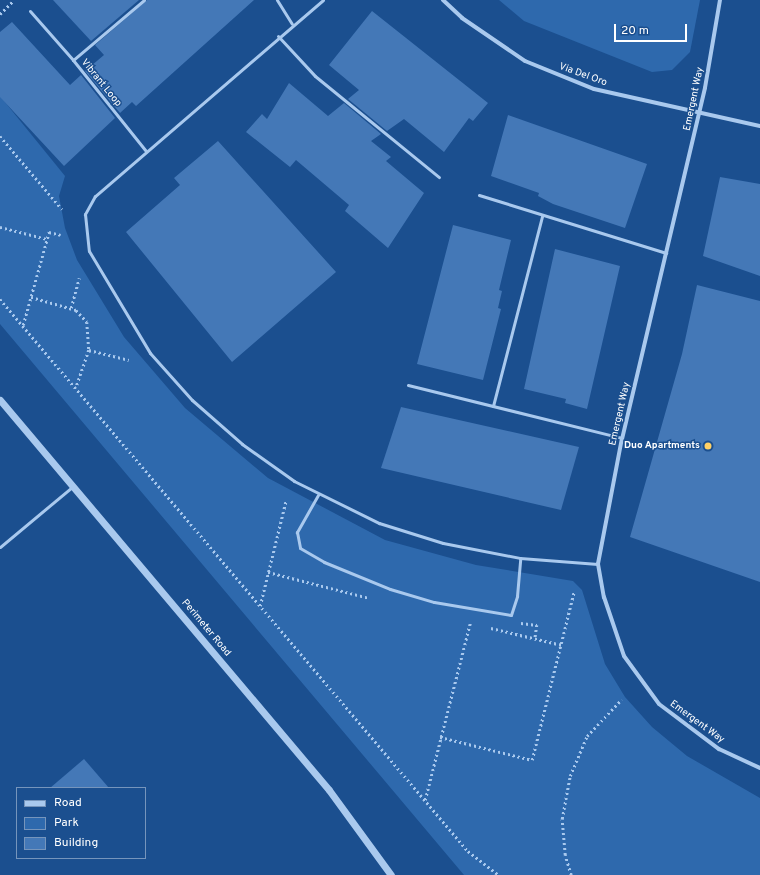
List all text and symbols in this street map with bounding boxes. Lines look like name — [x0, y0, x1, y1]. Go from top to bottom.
scale bar — [616, 16, 689, 42]
text: 20 m — [621, 23, 649, 39]
street label: Vibrant Loop — [78, 57, 124, 109]
street label: Via Del Oro — [557, 61, 609, 89]
street label: Emergent Way — [681, 66, 707, 132]
street label: Emergent Way — [607, 381, 633, 447]
place label: Duo Apartments — [624, 440, 700, 452]
marker: Duo Apartments — [703, 441, 713, 451]
street label: Perimeter Road — [179, 597, 233, 659]
street label: Emergent Way — [667, 698, 727, 746]
legend — [16, 787, 146, 859]
text: Road — [54, 795, 82, 811]
text: Park — [54, 815, 79, 831]
text: Building — [54, 835, 98, 851]

